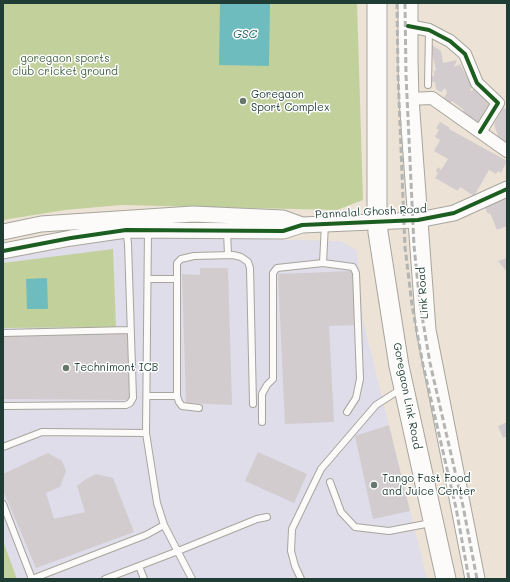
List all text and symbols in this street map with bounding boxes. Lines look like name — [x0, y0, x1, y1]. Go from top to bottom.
water label: GSC — [233, 27, 257, 41]
park label: goregaon sports club cricket ground — [12, 52, 118, 78]
place label: Goregaon Sport Complex — [251, 88, 329, 114]
marker: Goregaon Sport Complex — [238, 96, 248, 106]
street label: Pannalal Ghosh Road — [315, 202, 427, 222]
street label: Link Road — [415, 267, 431, 319]
street label: Goregaon Link Road — [390, 342, 424, 450]
place label: Technimont ICB — [74, 361, 158, 375]
marker: Technimont ICB — [61, 363, 71, 373]
place label: Tango Fast Food and Juice Center — [382, 472, 476, 498]
marker: Tango Fast Food and Juice Center — [369, 480, 379, 490]

